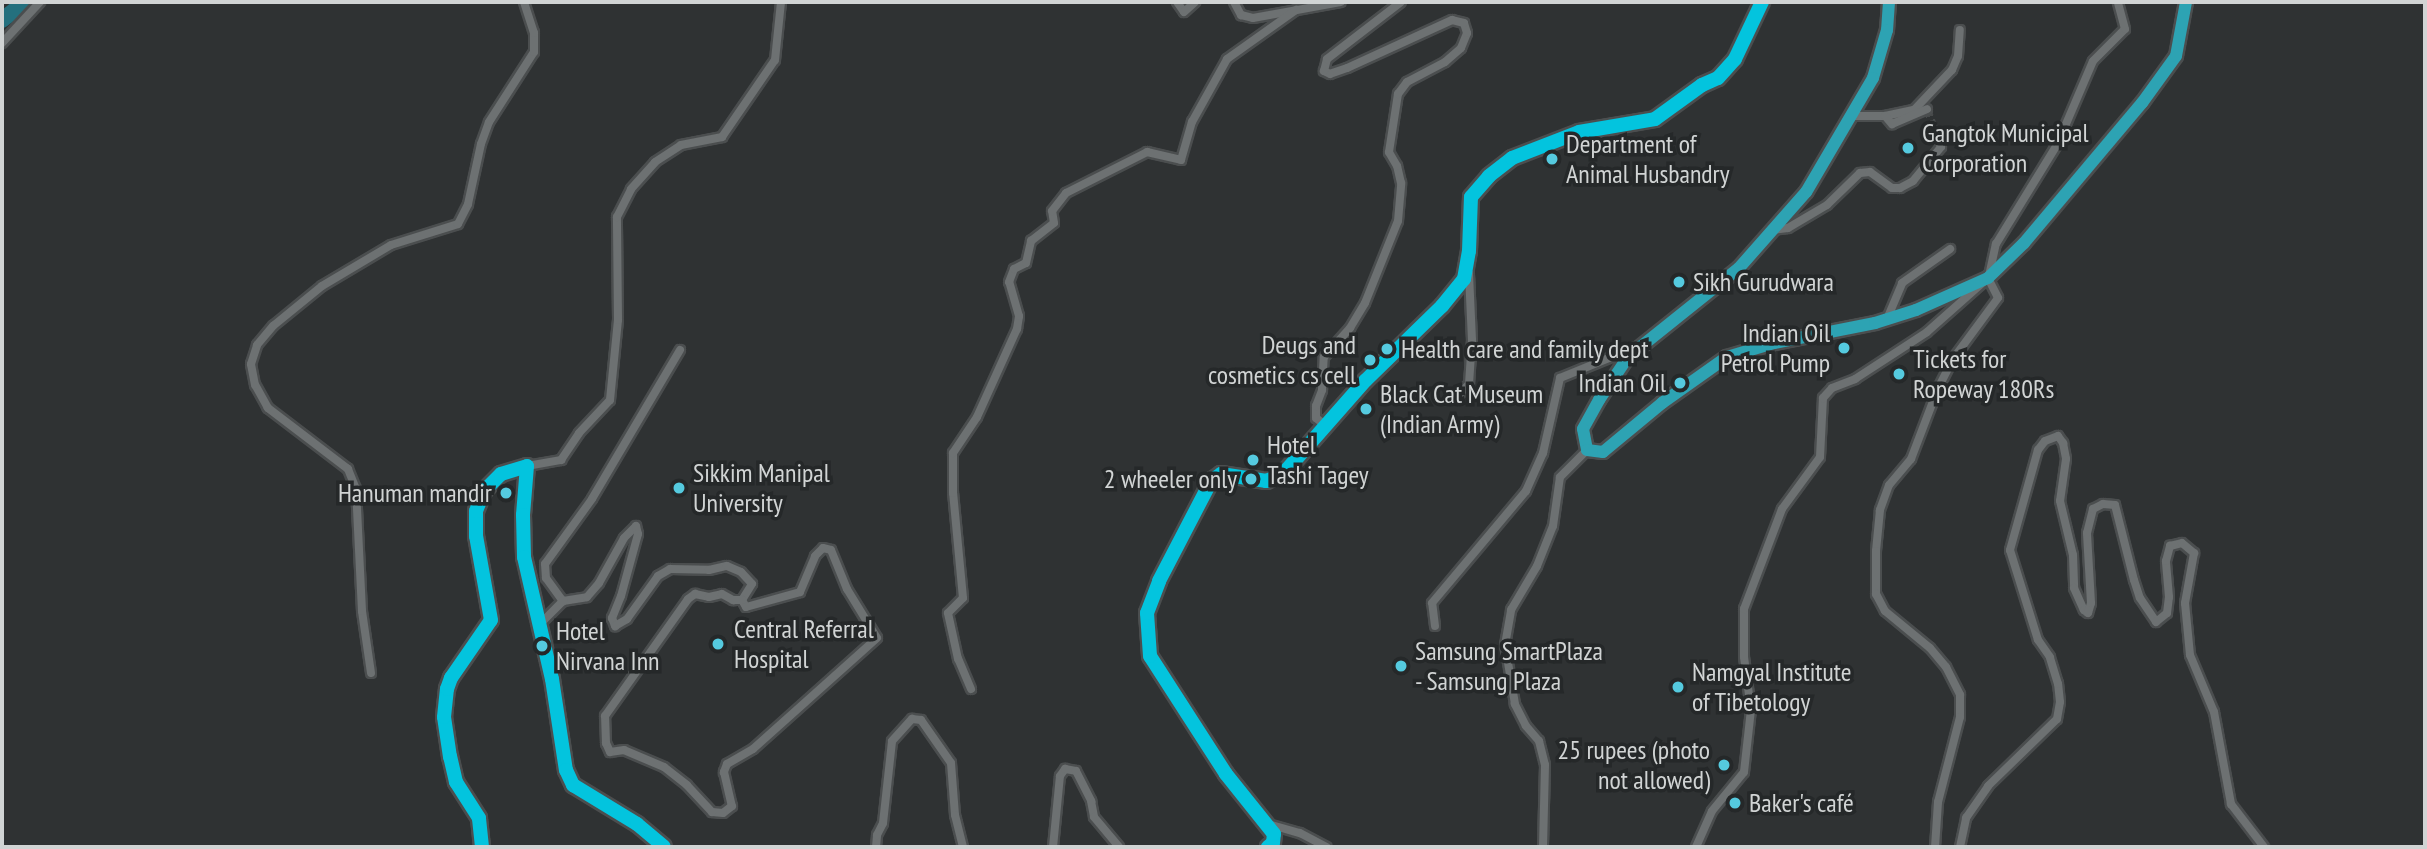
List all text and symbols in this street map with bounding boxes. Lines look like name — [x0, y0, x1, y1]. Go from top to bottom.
place label: Gangtok Municipal Corporation — [1922, 117, 2089, 178]
place label: Department of Animal Husbandry — [1566, 128, 1730, 190]
marker: Gangtok Municipal Corporation — [1900, 140, 1916, 156]
marker: Department of Animal Husbandry — [1544, 151, 1560, 167]
place label: Sikh Gurudwara — [1693, 266, 1834, 298]
marker: Sikh Gurudwara — [1671, 274, 1687, 290]
place label: Indian Oil Petrol Pump — [1721, 317, 1830, 378]
place label: Deugs and cosmetics cs cell — [1208, 329, 1356, 390]
place label: Health care and family dept — [1401, 333, 1649, 365]
marker: Indian Oil Petrol Pump — [1836, 340, 1852, 356]
marker: Health care and family dept — [1379, 341, 1395, 357]
place label: Tickets for Ropeway 180Rs — [1913, 343, 2055, 404]
marker: Deugs and cosmetics cs cell — [1362, 352, 1378, 368]
marker: Tickets for Ropeway 180Rs — [1891, 366, 1907, 382]
place label: Indian Oil — [1578, 367, 1666, 399]
marker: Indian Oil — [1672, 375, 1688, 391]
place label: Black Cat Museum (Indian Army) — [1380, 378, 1544, 440]
marker: Black Cat Museum (Indian Army) — [1358, 401, 1374, 417]
place label: Hotel Tashi Tagey — [1267, 429, 1369, 490]
marker: Hotel Tashi Tagey — [1245, 452, 1261, 468]
place label: Sikkim Manipal University — [693, 457, 830, 518]
place label: 2 wheeler only — [1104, 463, 1237, 495]
marker: 2 wheeler only — [1243, 471, 1259, 487]
place label: Hanuman mandir — [338, 477, 492, 509]
marker: Sikkim Manipal University — [671, 480, 687, 496]
marker: Hanuman mandir — [498, 485, 514, 501]
place label: Central Referral Hospital — [734, 613, 874, 674]
place label: Hotel Nirvana Inn — [556, 615, 659, 676]
marker: Central Referral Hospital — [708, 634, 728, 654]
place label: Samsung SmartPlaza - Samsung Plaza — [1415, 635, 1603, 696]
marker: Hotel Nirvana Inn — [534, 638, 550, 654]
place label: Namgyal Institute of Tibetology — [1692, 656, 1851, 718]
marker: Samsung SmartPlaza - Samsung Plaza — [1393, 658, 1409, 674]
marker: Namgyal Institute of Tibetology — [1670, 679, 1686, 695]
place label: 25 rupees (photo not allowed) — [1558, 734, 1710, 796]
marker: 25 rupees (photo not allowed) — [1716, 757, 1732, 773]
place label: Baker's café — [1749, 787, 1854, 819]
marker: Baker's café — [1727, 795, 1743, 811]

